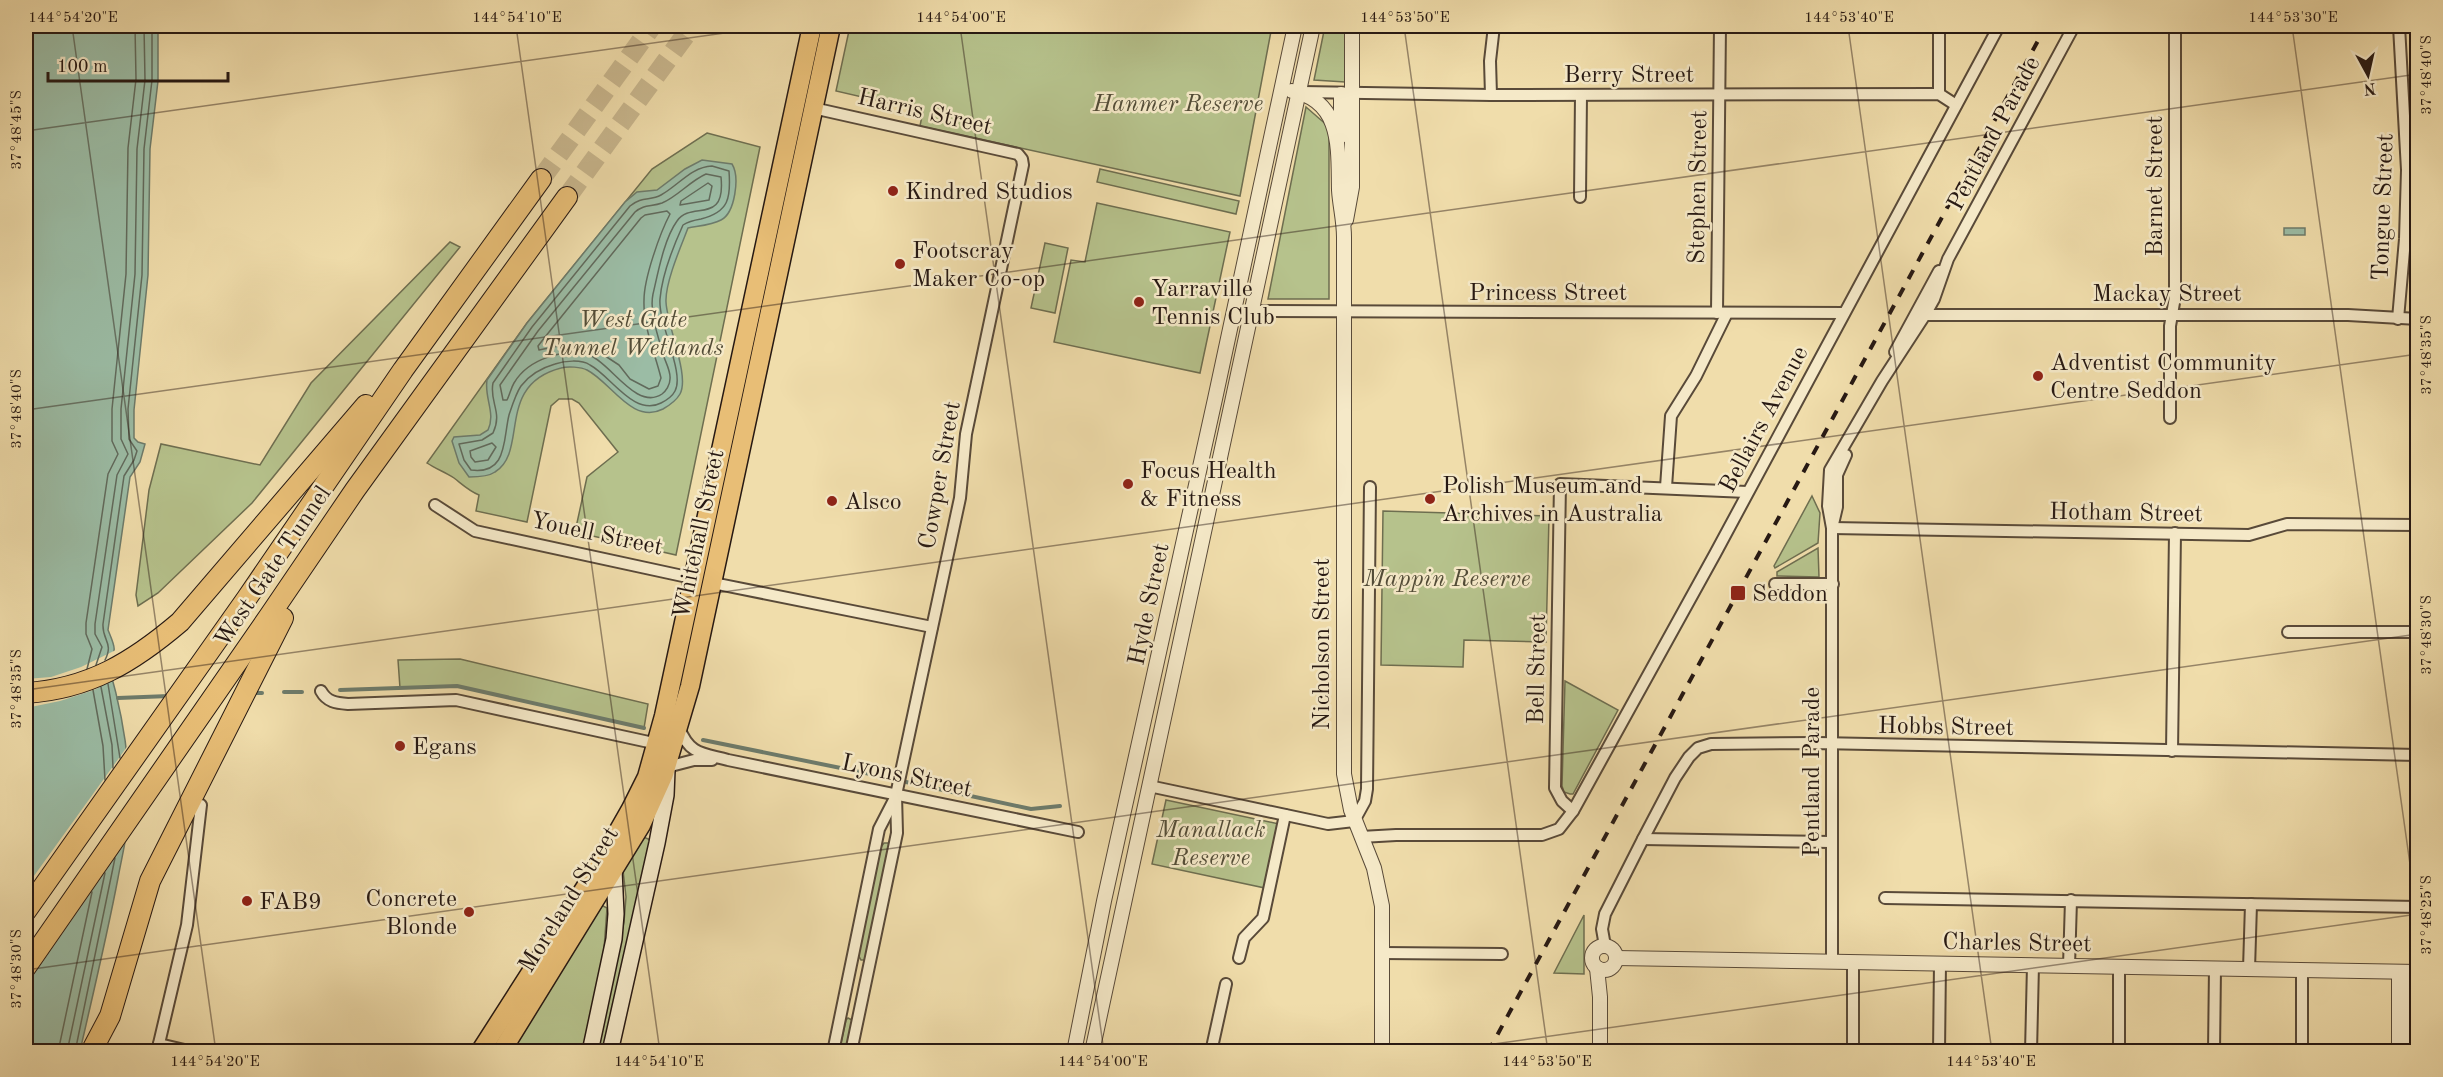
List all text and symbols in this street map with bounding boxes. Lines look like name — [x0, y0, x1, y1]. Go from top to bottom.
text: 144°54'20"E — [28, 11, 118, 26]
text: 144°54'10"E — [472, 11, 562, 26]
text: 144°54'00"E — [916, 11, 1006, 26]
text: 144°53'50"E — [1360, 11, 1450, 26]
text: 144°53'40"E — [1804, 11, 1894, 26]
text: 144°53'30"E — [2248, 11, 2338, 26]
text: 37°48'40"S — [2420, 35, 2435, 115]
scale bar — [48, 45, 228, 83]
north arrow — [2338, 45, 2398, 105]
street label: Pentland Parade — [1944, 53, 2045, 215]
text: 100 m — [57, 58, 108, 76]
street label: Berry Street — [1564, 64, 1694, 88]
text: N — [2362, 79, 2377, 97]
street label: Harris Street — [855, 86, 994, 140]
text: 37°48'45"S — [10, 90, 25, 170]
park label: Hanmer Reserve — [1092, 93, 1263, 117]
street label: Stephen Street — [1686, 110, 1712, 264]
street label: Barnet Street — [2144, 116, 2168, 256]
street label: Tongue Street — [2369, 133, 2399, 281]
place label: Kindred Studios — [905, 181, 1073, 205]
marker: Kindred Studios — [886, 184, 900, 198]
place label: Footscray Maker Co-op — [912, 240, 1045, 292]
marker: Footscray Maker Co-op — [893, 257, 907, 271]
place label: Yarraville Tennis Club — [1151, 278, 1275, 330]
street label: Princess Street — [1469, 282, 1627, 306]
street label: Mackay Street — [2092, 283, 2242, 307]
marker: Yarraville Tennis Club — [1132, 295, 1146, 309]
park label: West Gate Tunnel Wetlands — [542, 309, 724, 361]
text: 37°48'35"S — [2420, 315, 2435, 395]
street label: Bellairs Avenue — [1716, 343, 1813, 497]
place label: Adventist Community Centre Seddon — [2050, 352, 2277, 404]
text: 37°48'40"S — [10, 369, 25, 449]
marker: Adventist Community Centre Seddon — [2031, 369, 2045, 383]
street label: Cowper Street — [916, 399, 966, 551]
street label: Whitehall Street — [670, 447, 730, 621]
place label: Focus Health & Fitness — [1140, 460, 1277, 512]
place label: Polish Museum and Archives in Australia — [1442, 475, 1663, 527]
marker: Focus Health & Fitness — [1121, 477, 1135, 491]
street label: West Gate Tunnel — [211, 482, 336, 652]
place label: Alsco — [844, 491, 902, 515]
marker: Polish Museum and Archives in Australia — [1423, 492, 1437, 506]
marker: Alsco — [825, 494, 839, 508]
street label: Hotham Street — [2049, 501, 2203, 527]
street label: Youell Street — [528, 509, 665, 561]
street label: Hyde Street — [1125, 541, 1175, 668]
street label: Nicholson Street — [1311, 558, 1335, 730]
park label: Mappin Reserve — [1362, 568, 1531, 592]
place label: Seddon — [1752, 583, 1828, 607]
marker: Seddon — [1729, 584, 1747, 602]
text: 37°48'30"S — [2420, 595, 2435, 675]
street label: Bell Street — [1525, 613, 1551, 725]
text: 37°48'35"S — [10, 649, 25, 729]
street label: Pentland Parade — [1801, 687, 1825, 857]
street label: Hobbs Street — [1878, 715, 2014, 741]
place label: Egans — [412, 736, 477, 760]
marker: Egans — [393, 739, 407, 753]
street label: Lyons Street — [839, 751, 974, 803]
park label: Manallack Reserve — [1155, 819, 1266, 871]
street label: Moreland Street — [515, 823, 624, 977]
text: 37°48'25"S — [2420, 875, 2435, 955]
place label: Concrete Blonde — [365, 888, 457, 940]
place label: FAB9 — [259, 891, 322, 915]
marker: FAB9 — [240, 894, 254, 908]
marker: Concrete Blonde — [462, 905, 476, 919]
text: 37°48'30"S — [10, 929, 25, 1009]
street label: Charles Street — [1942, 931, 2092, 957]
text: 144°54'20"E — [170, 1055, 260, 1070]
text: 144°54'10"E — [614, 1055, 704, 1070]
text: 144°54'00"E — [1058, 1055, 1148, 1070]
text: 144°53'50"E — [1502, 1055, 1592, 1070]
text: 144°53'40"E — [1946, 1055, 2036, 1070]

